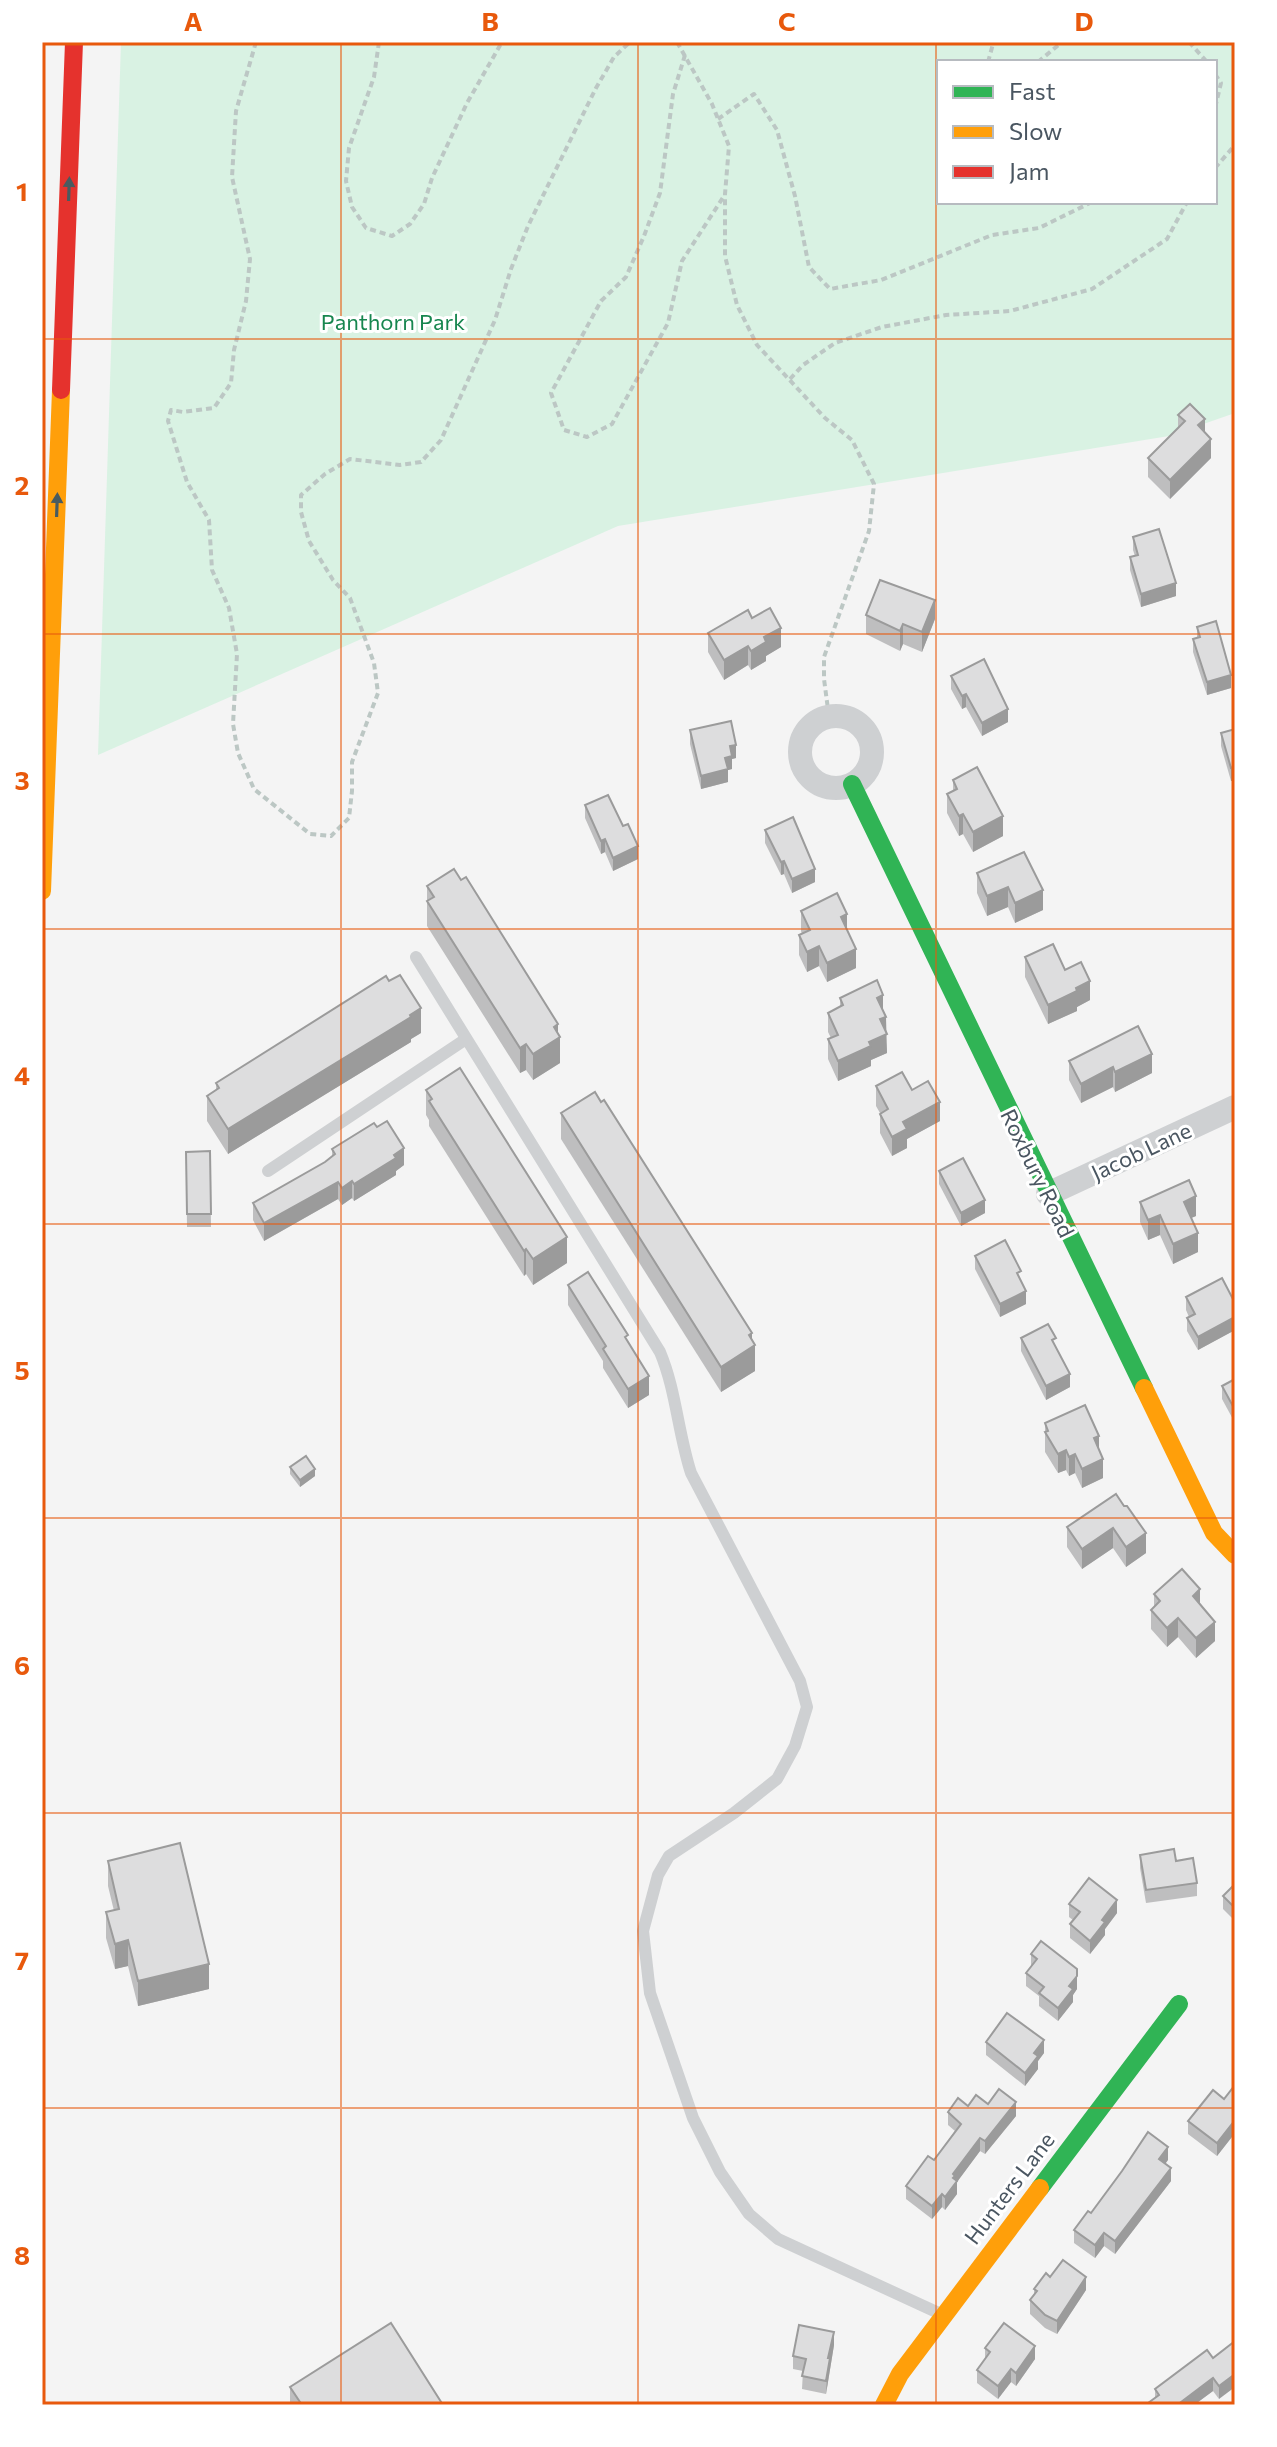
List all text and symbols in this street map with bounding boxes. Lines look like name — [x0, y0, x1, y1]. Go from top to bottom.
text: A — [184, 5, 203, 36]
text: B — [481, 5, 499, 36]
text: C — [778, 5, 796, 36]
text: D — [1074, 5, 1094, 36]
legend — [937, 60, 1217, 204]
text: Fast — [1009, 76, 1056, 105]
text: Slow — [1009, 116, 1062, 145]
text: Jam — [1009, 156, 1049, 185]
text: 1 — [16, 175, 28, 206]
one-way arrow — [62, 176, 75, 201]
park label: Panthorn Park — [321, 308, 465, 335]
text: 2 — [15, 469, 29, 500]
one-way arrow — [50, 492, 63, 517]
text: 3 — [14, 764, 30, 795]
text: 4 — [14, 1059, 30, 1090]
street label: Roxbury Road — [995, 1104, 1081, 1242]
street label: Jacob Lane — [1087, 1116, 1195, 1186]
text: 5 — [14, 1354, 30, 1385]
text: 6 — [14, 1649, 30, 1680]
text: 7 — [15, 1944, 29, 1975]
street label: Hunters Lane — [958, 2127, 1060, 2249]
text: 8 — [14, 2239, 30, 2270]

